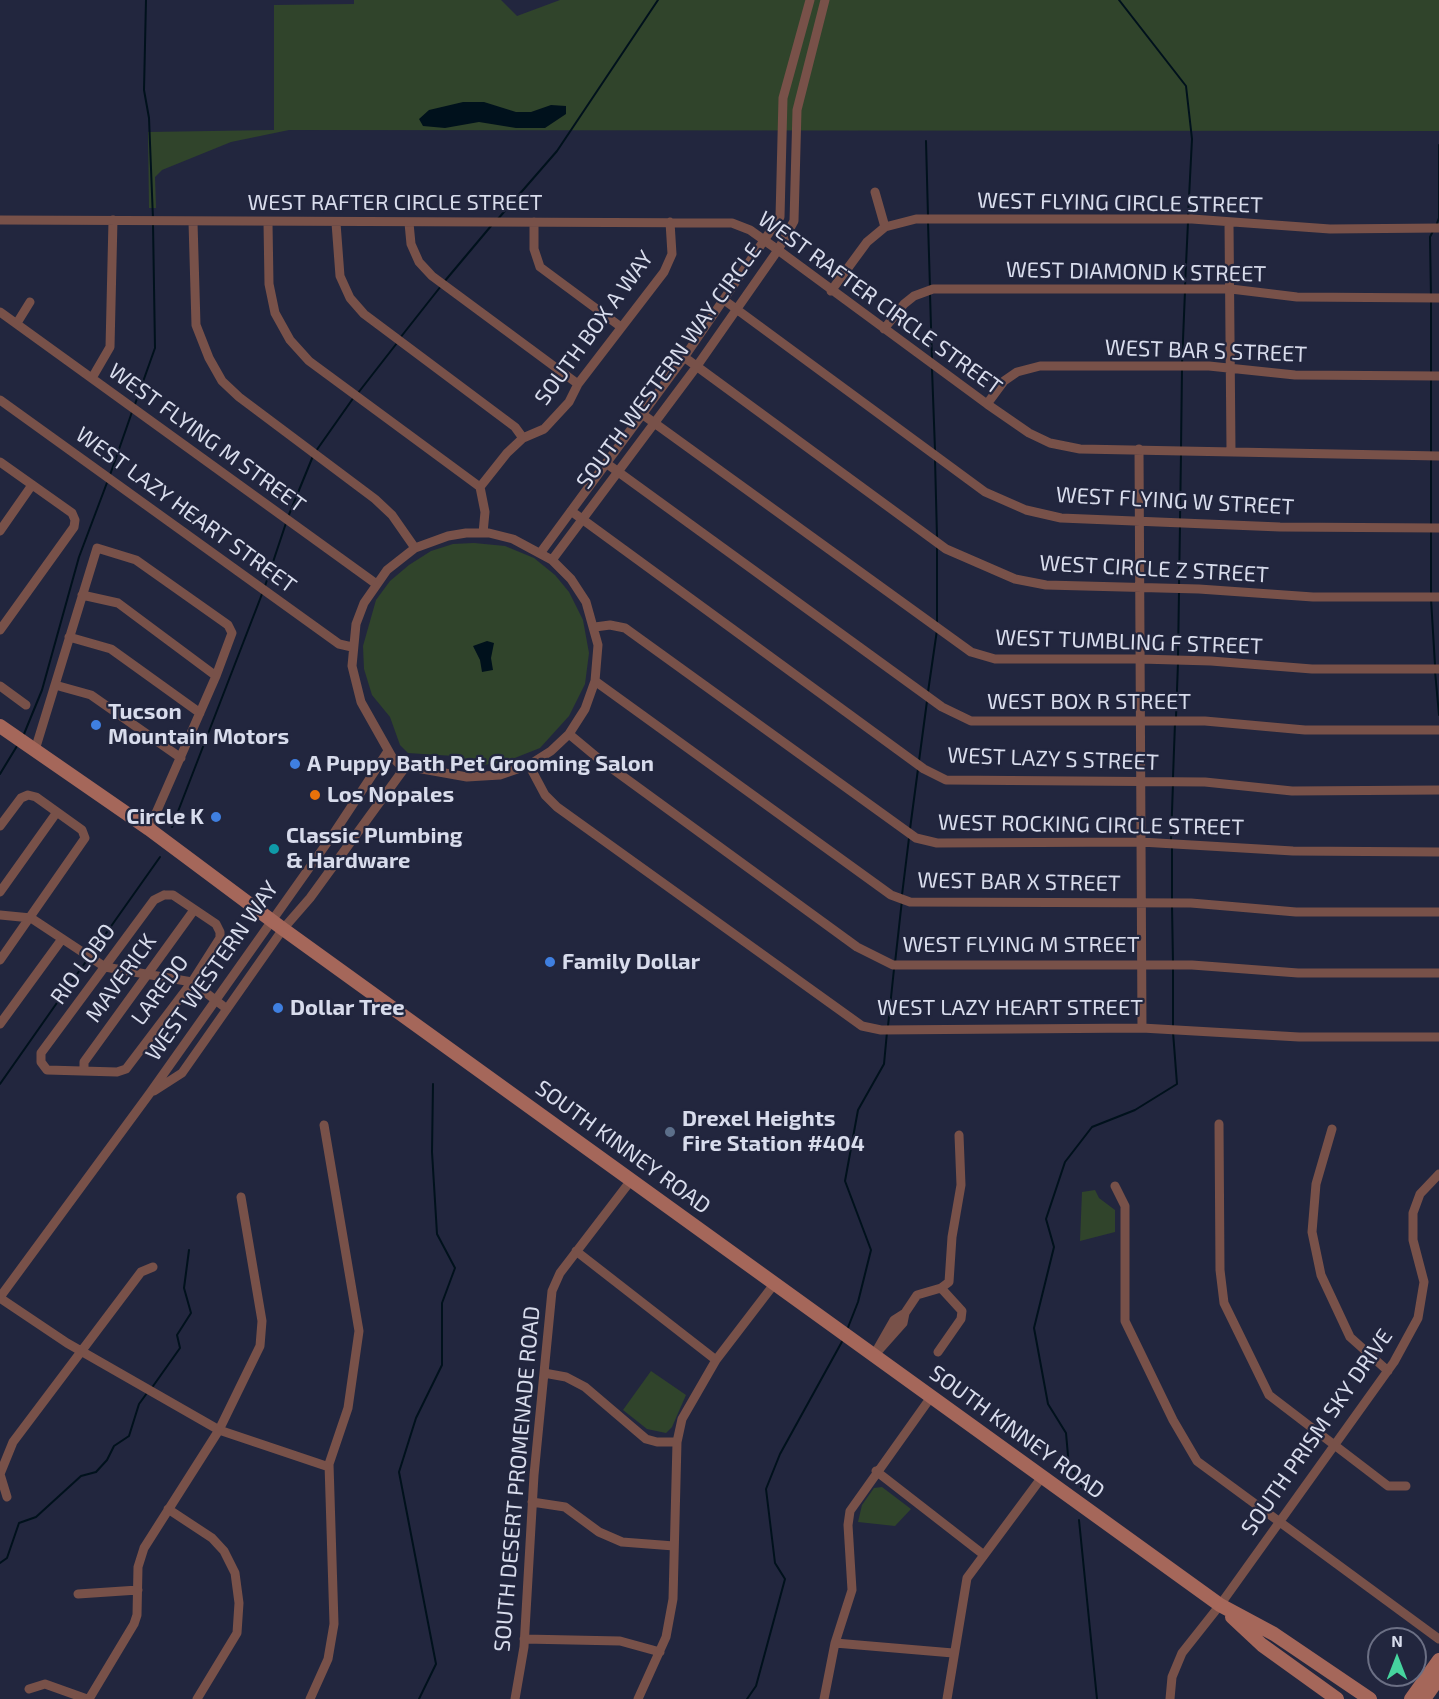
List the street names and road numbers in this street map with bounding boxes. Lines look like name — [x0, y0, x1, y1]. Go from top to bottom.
street label: WEST FLYING CIRCLE STREET — [977, 187, 1263, 219]
street label: WEST RAFTER CIRCLE STREET — [247, 190, 543, 216]
street label: WEST RAFTER CIRCLE STREET — [753, 206, 1007, 400]
street label: SOUTH WESTERN WAY CIRCLE — [571, 238, 767, 494]
street label: SOUTH BOX A WAY — [529, 246, 659, 410]
street label: WEST DIAMOND K STREET — [1006, 257, 1266, 287]
street label: WEST BAR S STREET — [1104, 334, 1308, 368]
street label: WEST FLYING M STREET — [103, 358, 311, 518]
street label: WEST LAZY HEART STREET — [71, 421, 301, 599]
street label: WEST FLYING W STREET — [1055, 482, 1295, 520]
street label: WEST CIRCLE Z STREET — [1039, 550, 1269, 588]
street label: WEST TUMBLING F STREET — [995, 624, 1263, 660]
street label: WEST BOX R STREET — [987, 689, 1191, 715]
street label: WEST LAZY S STREET — [947, 742, 1159, 776]
street label: WEST ROCKING CIRCLE STREET — [938, 809, 1244, 841]
street label: WEST BAR X STREET — [917, 867, 1121, 897]
street label: WEST WESTERN WAY — [140, 876, 284, 1066]
street label: RIO LOBO — [45, 919, 121, 1009]
street label: MAVERICK — [80, 929, 162, 1027]
street label: WEST FLYING M STREET — [902, 932, 1140, 958]
street label: LAREDO — [126, 950, 194, 1030]
street label: WEST LAZY HEART STREET — [877, 995, 1143, 1021]
street label: SOUTH KINNEY ROAD — [530, 1075, 716, 1219]
street label: SOUTH DESERT PROMENADE ROAD — [489, 1305, 545, 1653]
street label: SOUTH PRISM SKY DRIVE — [1236, 1324, 1398, 1540]
street label: SOUTH KINNEY ROAD — [924, 1360, 1110, 1504]

